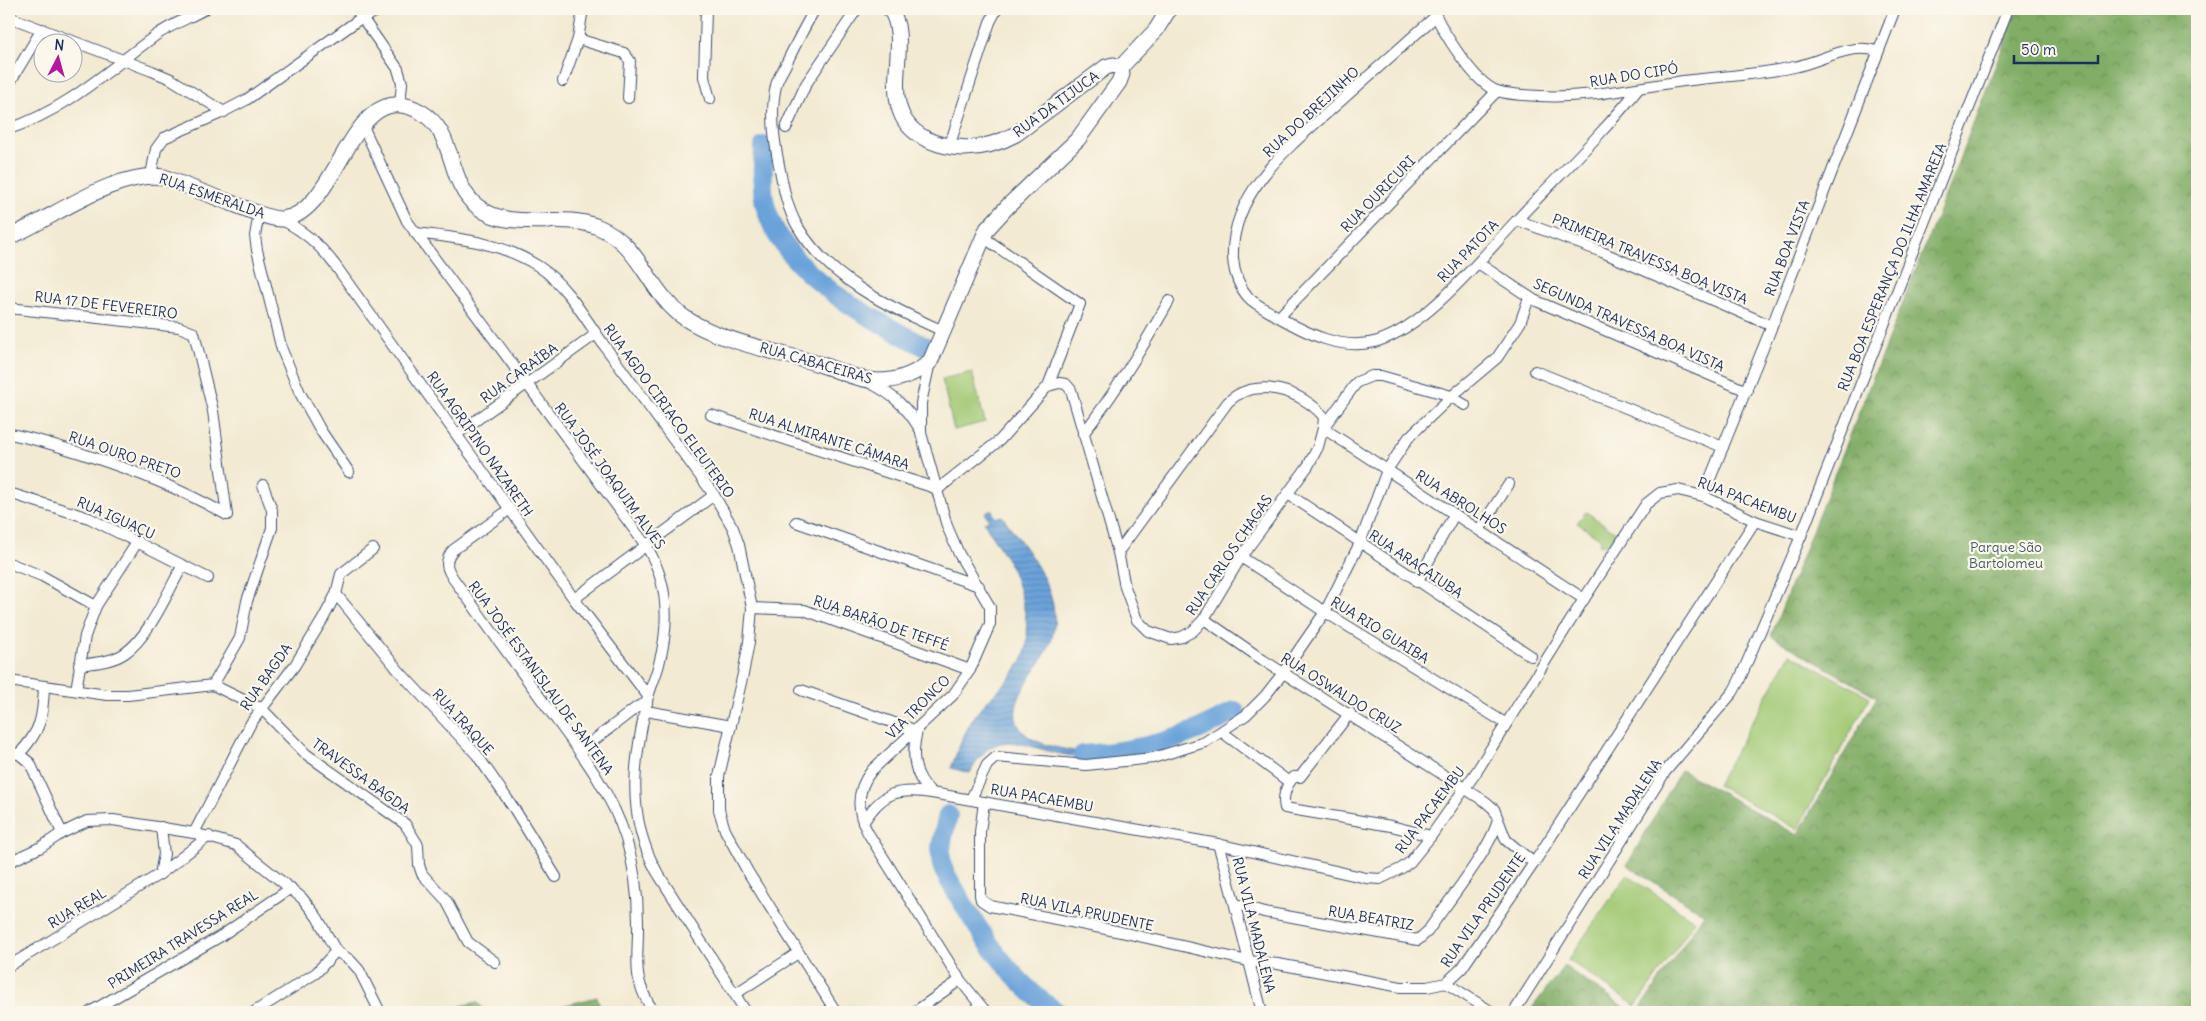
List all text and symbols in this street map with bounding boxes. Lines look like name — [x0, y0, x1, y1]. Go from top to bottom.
north arrow — [32, 32, 82, 82]
scale bar — [2014, 32, 2097, 64]
text: N — [54, 36, 65, 55]
text: 50 m — [2021, 40, 2056, 59]
street label: RUA DO CIPÓ — [1588, 59, 1680, 91]
street label: RUA DO BREJINHO — [1259, 63, 1363, 161]
street label: RUA DA TIJUCA — [1010, 67, 1102, 141]
street label: RUA BOA ESPERANÇA DO ILHA AMAREIA — [1834, 140, 1950, 394]
street label: RUA OURICURI — [1337, 152, 1419, 236]
street label: RUA ESMERALDA — [157, 169, 267, 223]
street label: RUA BOA VISTA — [1760, 197, 1814, 299]
street label: PRIMEIRA TRAVESSA BOA VISTA — [1550, 210, 1750, 308]
street label: RUA PATOTA — [1434, 216, 1502, 286]
street label: SEGUNDA TRAVESSA BOA VISTA — [1530, 275, 1728, 375]
street label: RUA 17 DE FEVEREIRO — [33, 287, 179, 323]
street label: RUA AGDO CIRIACO ELEUTERIO — [600, 320, 738, 502]
street label: RUA CABACEIRAS — [758, 338, 875, 388]
street label: RUA CARAÍBA — [477, 339, 561, 407]
street label: RUA AGRIPINO NAZARETH — [423, 368, 537, 520]
street label: RUA JOSÉ JOAQUIM ALVES — [551, 399, 669, 553]
street label: RUA ALMIRANTE CÂMARA — [746, 405, 912, 473]
street label: RUA OURO PRETO — [67, 427, 184, 483]
street label: RUA ABROLHOS — [1412, 466, 1510, 538]
street label: RUA PACAEMBU — [1695, 473, 1799, 527]
street label: RUA CARLOS CHAGAS — [1182, 491, 1276, 619]
street label: RUA IGUAÇU — [74, 493, 158, 543]
street label: RUA ARAÇAIUBA — [1366, 526, 1466, 602]
park label: Parque São Bartolomeu — [1969, 538, 2043, 572]
street label: RUA JOSÉ ESTANISLAU DE SANTENA — [465, 578, 617, 778]
street label: RUA BARÃO DE TEFFÉ — [811, 591, 951, 655]
street label: RUA RIO GUAIBA — [1327, 593, 1433, 667]
street label: RUA BAGDA — [236, 640, 296, 714]
street label: RUA OSWALDO CRUZ — [1278, 649, 1404, 737]
street label: VIA TRONCO — [882, 671, 954, 743]
street label: RUA IRAQUE — [428, 685, 498, 759]
street label: TRAVESSA BAGDA — [308, 734, 414, 818]
street label: RUA VILA MADALENA — [1575, 756, 1666, 882]
street label: RUA PACAEMBU — [1391, 763, 1469, 857]
street label: RUA PACAEMBU — [989, 780, 1095, 816]
street label: RUA VILA PRUDENTE — [1437, 849, 1529, 971]
street label: RUA VILA MADALENA — [1228, 855, 1280, 995]
street label: RUA REAL — [45, 883, 110, 932]
street label: PRIMEIRA TRAVESSA REAL — [105, 885, 262, 993]
street label: RUA VILA PRUDENTE — [1019, 889, 1155, 935]
street label: RUA BEATRIZ — [1327, 902, 1415, 934]

